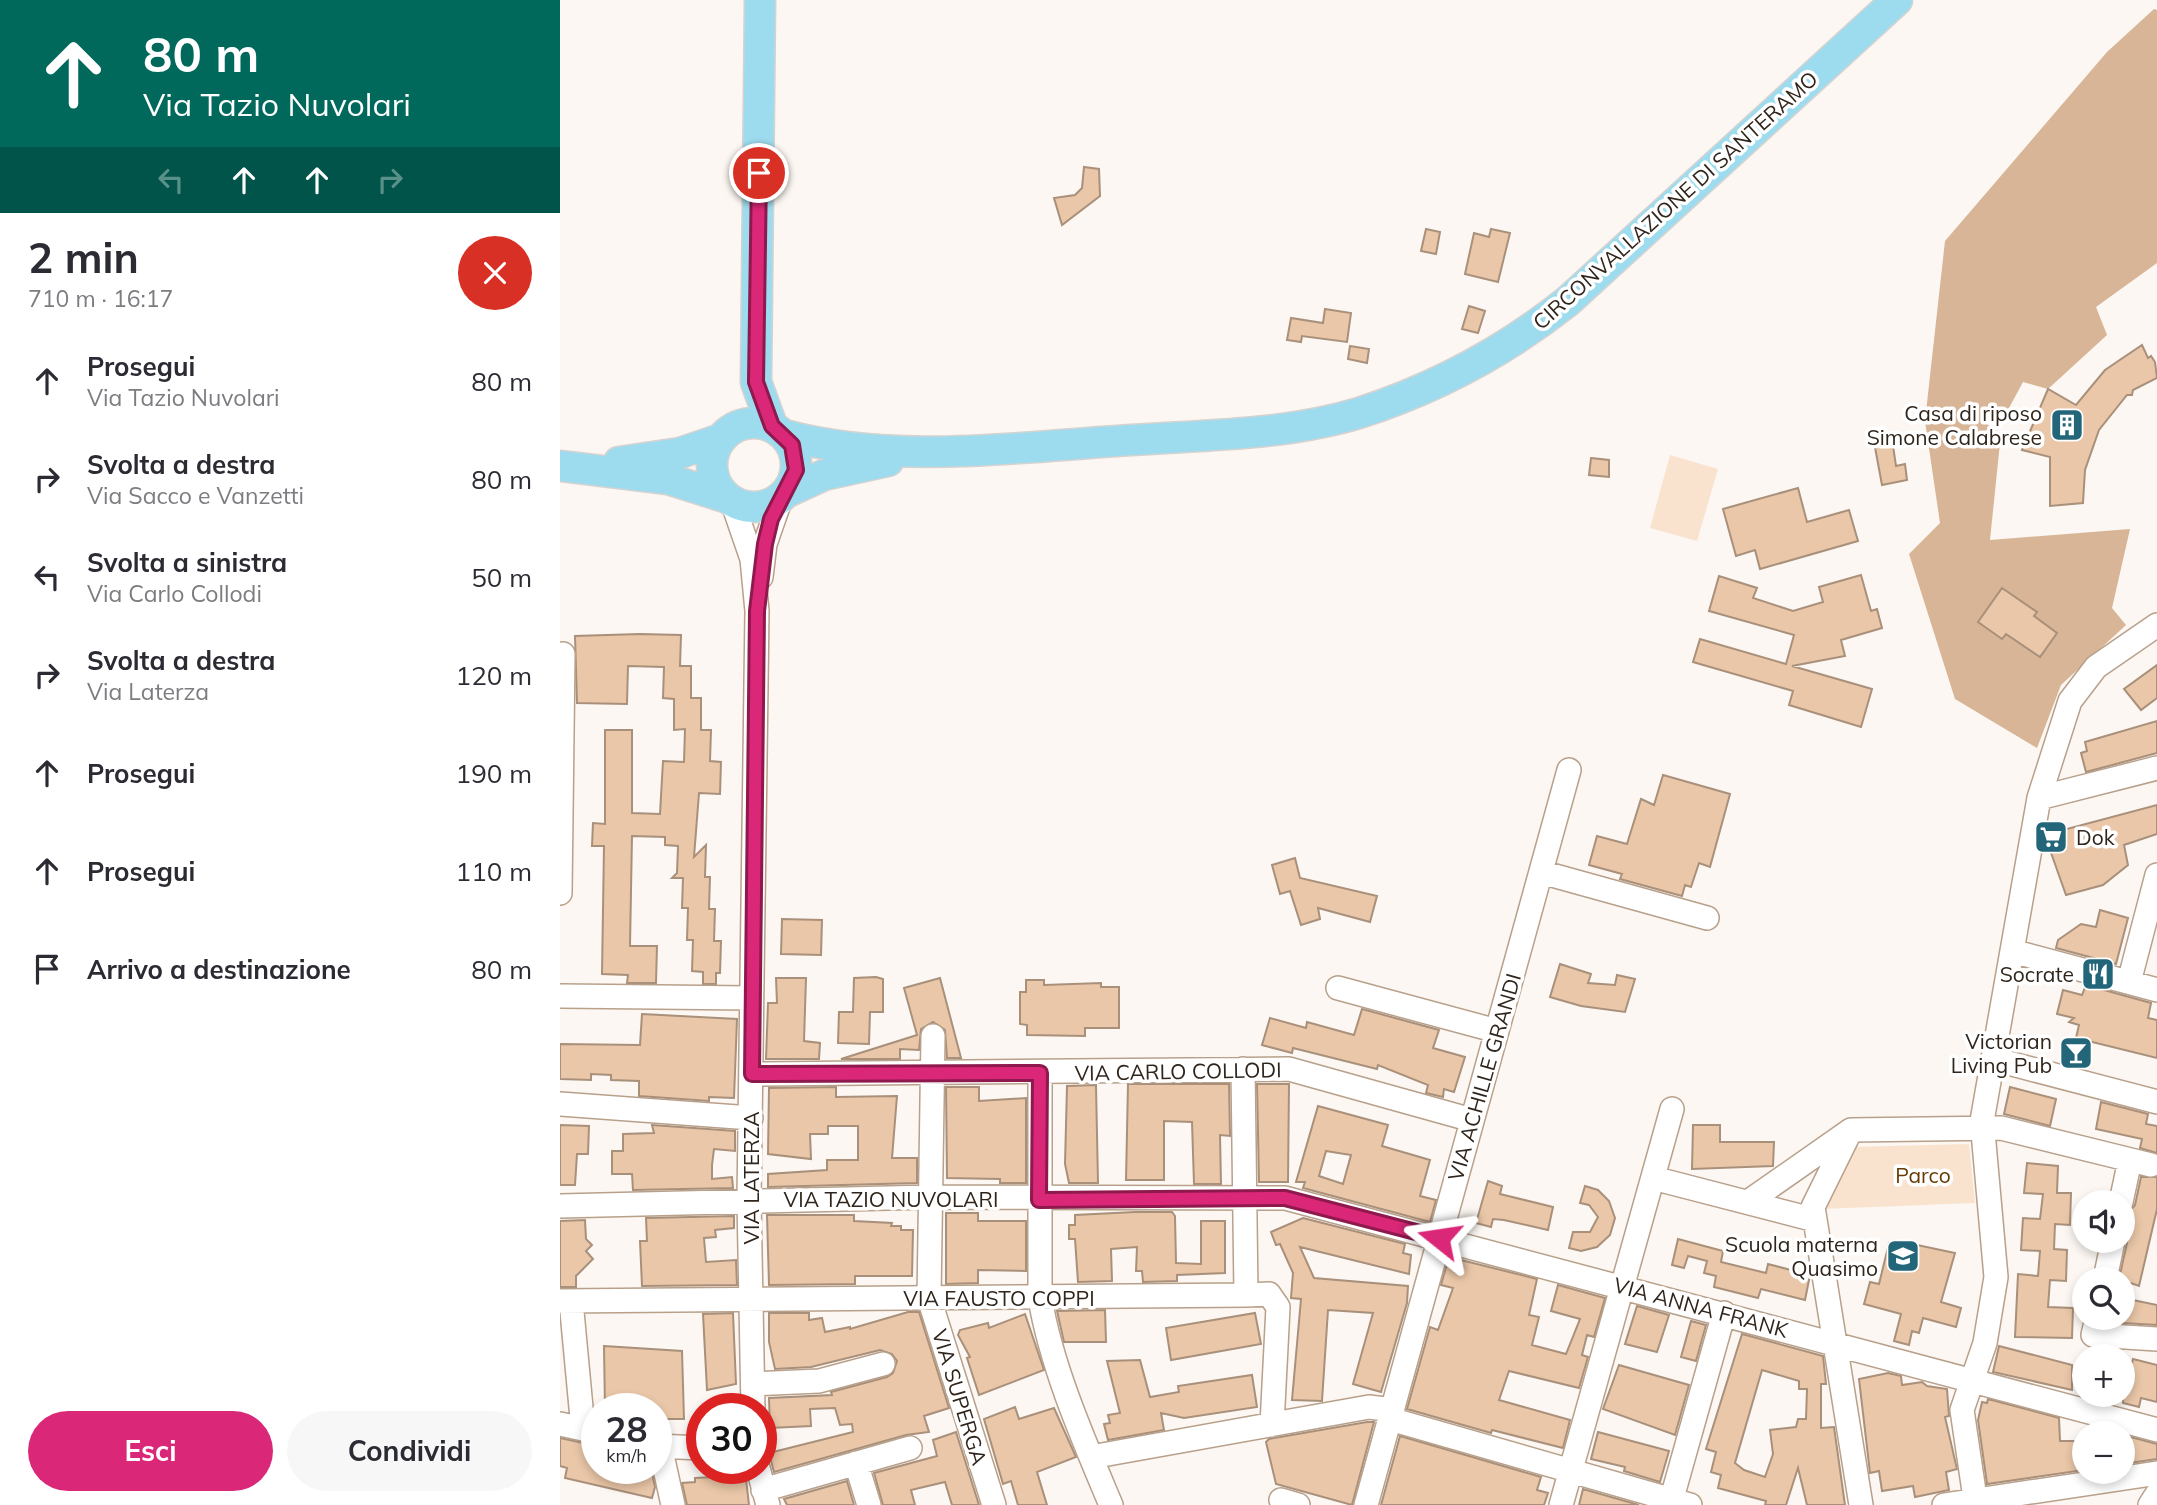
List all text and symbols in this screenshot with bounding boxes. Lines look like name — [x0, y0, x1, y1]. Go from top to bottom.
text: 80 m — [143, 23, 259, 84]
icon: ahead — [28, 28, 119, 119]
street label: CIRCONVALLAZIONE DI SANTERAMO — [1527, 65, 1823, 335]
text: Via Tazio Nuvolari — [143, 84, 411, 124]
pin — [729, 143, 789, 203]
icon: arrive — [740, 154, 778, 192]
icon: left — [152, 161, 190, 199]
icon: ahead — [225, 161, 263, 199]
icon: ahead — [298, 161, 336, 199]
icon: right — [371, 161, 409, 199]
text: 2 min — [28, 231, 139, 284]
button: close — [458, 236, 532, 310]
text: 710 m · 16:17 — [28, 284, 173, 313]
text: Prosegui — [87, 350, 195, 383]
icon: ahead — [28, 362, 66, 400]
text: 80 m — [471, 365, 532, 398]
text: Via Tazio Nuvolari — [87, 383, 280, 412]
place label: Casa di riposo Simone Calabrese — [1867, 400, 2042, 450]
building icon: Casa di riposo Simone Calabrese — [2048, 406, 2086, 444]
text: Svolta a destra — [87, 448, 275, 481]
icon: right — [28, 460, 66, 498]
text: 80 m — [471, 463, 532, 496]
text: Via Sacco e Vanzetti — [87, 481, 304, 510]
text: Svolta a sinistra — [87, 546, 287, 579]
icon: left — [28, 558, 66, 596]
text: 50 m — [471, 561, 532, 594]
text: Via Carlo Collodi — [87, 579, 262, 608]
text: Svolta a destra — [87, 644, 275, 677]
icon: right — [28, 656, 66, 694]
text: 120 m — [456, 659, 532, 692]
text: Via Laterza — [87, 677, 209, 706]
icon: ahead — [28, 754, 66, 792]
text: Prosegui — [87, 757, 195, 790]
text: 190 m — [456, 757, 532, 790]
supermarket icon: Dok — [2032, 818, 2070, 856]
place label: Dok — [2076, 824, 2115, 850]
icon: ahead — [28, 852, 66, 890]
text: Prosegui — [87, 855, 195, 888]
text: 110 m — [456, 855, 532, 888]
icon: arrive — [28, 950, 66, 988]
text: Arrivo a destinazione — [87, 953, 351, 986]
text: 80 m — [471, 953, 532, 986]
restaurant icon: Socrate — [2079, 955, 2117, 993]
place label: Socrate — [2000, 961, 2074, 987]
street label: VIA ACHILLE GRANDI — [1442, 970, 1526, 1184]
place label: Victorian Living Pub — [1951, 1028, 2052, 1078]
bar icon: Victorian Living Pub — [2057, 1034, 2095, 1072]
street label: VIA CARLO COLLODI — [1074, 1056, 1282, 1086]
street label: VIA LATERZA — [738, 1111, 764, 1245]
park label: Parco — [1895, 1162, 1951, 1188]
street label: VIA TAZIO NUVOLARI — [784, 1186, 998, 1212]
map controls — [2072, 1190, 2135, 1484]
button: sound — [2072, 1190, 2135, 1253]
position arrow — [1402, 1201, 1476, 1275]
place label: Scuola materna Quasimo — [1725, 1231, 1878, 1281]
school or university icon: Scuola materna Quasimo — [1884, 1237, 1922, 1275]
button: search — [2072, 1267, 2135, 1330]
street label: VIA ANNA FRANK — [1611, 1271, 1792, 1343]
street label: VIA FAUSTO COPPI — [903, 1285, 1095, 1311]
street label: VIA SUPERGA — [927, 1326, 993, 1469]
button: + — [2072, 1344, 2135, 1407]
speed limit sign: 30 — [686, 1393, 777, 1484]
text: 28 — [605, 1407, 648, 1451]
button: Esci — [28, 1411, 273, 1491]
button: Condividi — [287, 1411, 532, 1491]
button: − — [2072, 1421, 2135, 1484]
text: km/h — [606, 1444, 647, 1467]

